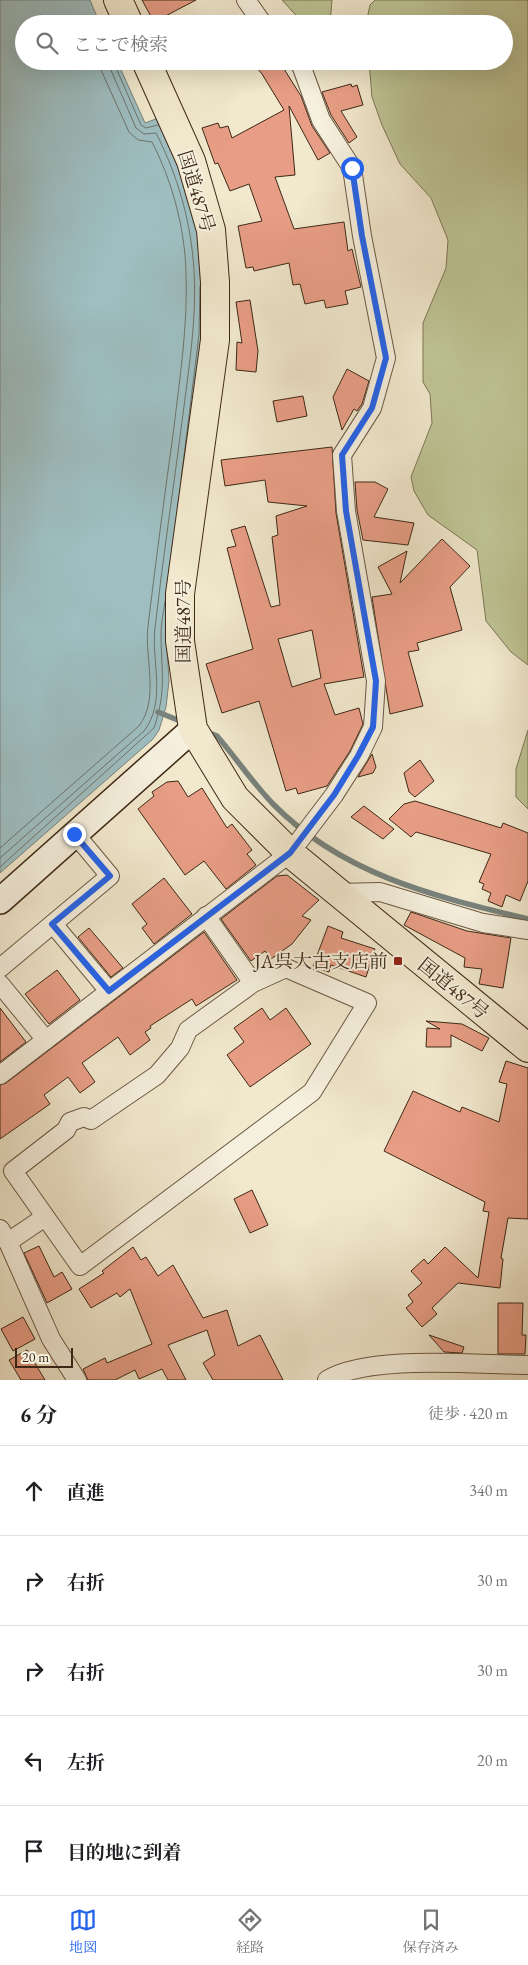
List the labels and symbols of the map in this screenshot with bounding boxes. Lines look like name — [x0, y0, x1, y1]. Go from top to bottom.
street label: 国道487号 — [172, 147, 221, 235]
route start — [341, 157, 364, 180]
street label: 国道487号 — [171, 579, 196, 663]
route end — [63, 823, 86, 846]
place label: JA呉大古支店前 — [252, 949, 388, 974]
street label: 国道487号 — [413, 952, 494, 1025]
marker: JA呉大古支店前 — [392, 955, 404, 967]
scale bar — [15, 1345, 72, 1368]

